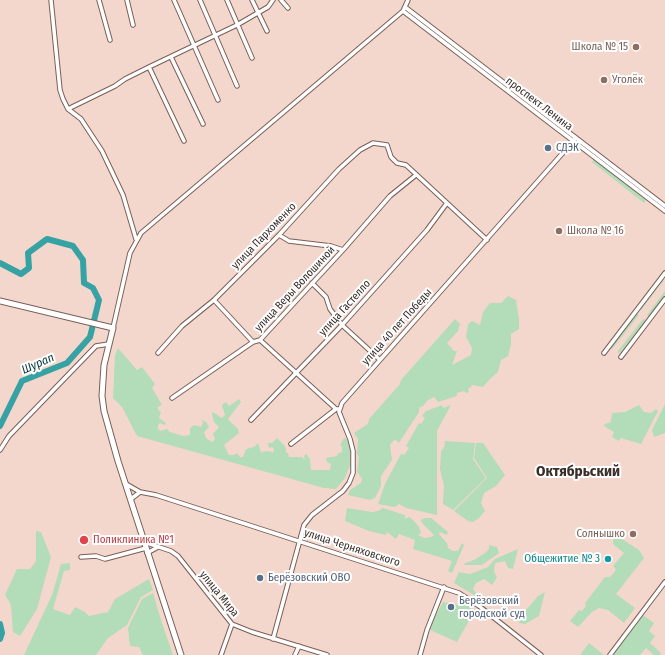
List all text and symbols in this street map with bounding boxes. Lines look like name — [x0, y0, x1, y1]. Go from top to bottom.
place label: Школа № 15 — [572, 40, 628, 54]
marker: Школа № 15 — [631, 42, 641, 52]
place label: Уголёк — [612, 73, 643, 87]
street label: проспект Ленина — [503, 74, 575, 134]
marker: Уголёк — [599, 75, 609, 85]
place label: СДЭК — [556, 141, 579, 155]
marker: СДЭК — [543, 143, 553, 153]
street label: улица Пархоменко — [229, 200, 299, 272]
place label: Школа № 16 — [567, 224, 624, 238]
marker: Школа № 16 — [554, 226, 564, 236]
street label: улица Веры Волошиной — [252, 244, 338, 334]
street label: улица Гастелло — [316, 277, 374, 339]
street label: улица 40 лет Победы — [359, 286, 435, 368]
water label: Шурап — [20, 350, 56, 378]
district label: Октябрьский — [536, 463, 620, 481]
street label: улица Черняховского — [302, 526, 402, 570]
place label: Солнышко — [576, 527, 625, 541]
marker: Солнышко — [628, 529, 638, 539]
place label: Поликлиника №1 — [93, 533, 174, 547]
marker: Поликлиника №1 — [78, 534, 90, 546]
place label: Общежитие № 3 — [524, 552, 600, 566]
marker: Общежитие № 3 — [603, 554, 613, 564]
street label: улица Мира — [197, 568, 241, 620]
place label: Берёзовский ОВО — [268, 571, 350, 585]
marker: Берёзовский ОВО — [255, 573, 265, 583]
place label: Берёзовский городской суд — [459, 594, 525, 620]
marker: Берёзовский городской суд — [446, 602, 456, 612]

